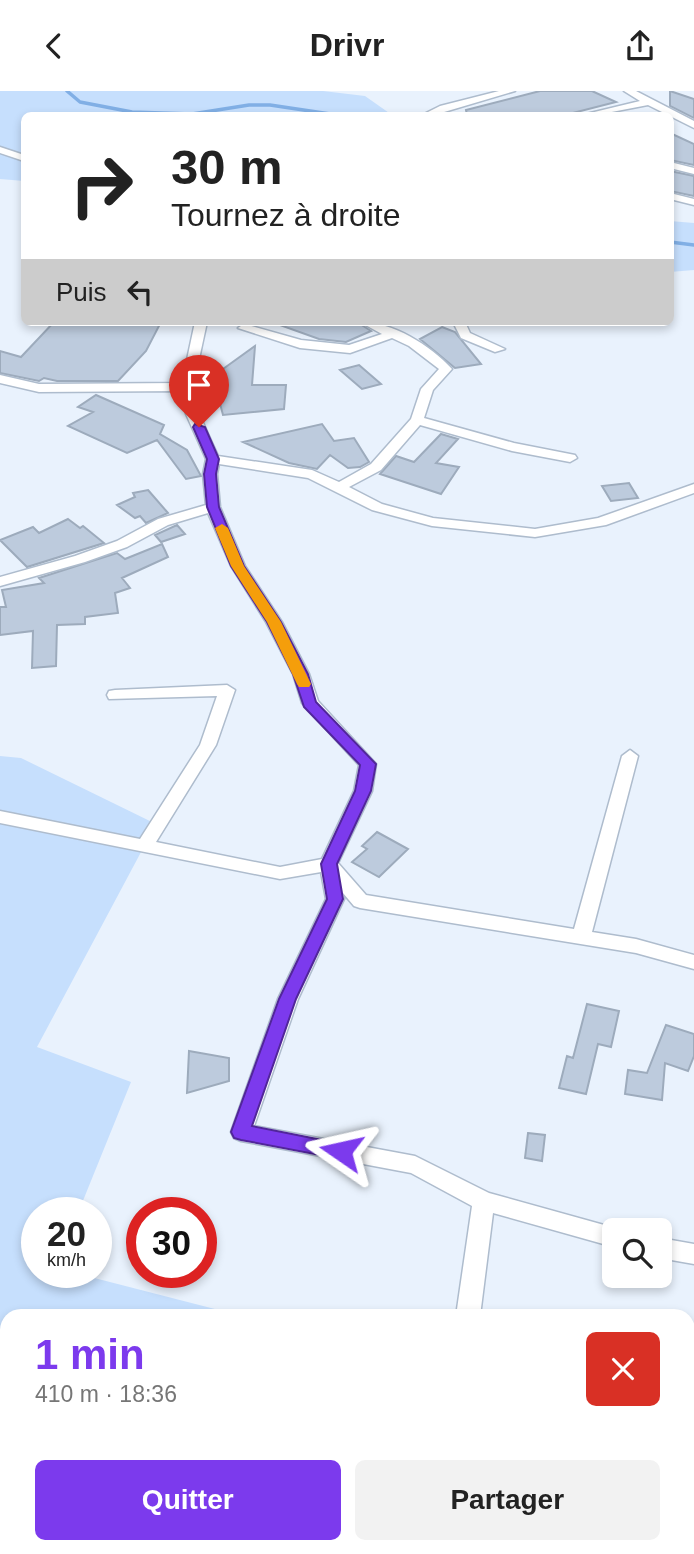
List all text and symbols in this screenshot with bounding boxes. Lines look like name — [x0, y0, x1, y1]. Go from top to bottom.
icon: back — [35, 27, 73, 65]
text: Drivr — [310, 27, 384, 63]
icon: share — [621, 27, 659, 65]
icon: right — [56, 140, 147, 231]
text: 30 m — [171, 140, 283, 194]
text: Tournez à droite — [171, 197, 400, 233]
icon: left — [121, 273, 159, 311]
text: Puis — [56, 277, 107, 307]
pin — [169, 355, 229, 427]
icon: arrive — [180, 366, 218, 404]
position arrow — [304, 1114, 378, 1188]
speed limit sign: 30 — [126, 1197, 217, 1288]
text: 20 — [47, 1214, 86, 1253]
map controls — [602, 1218, 672, 1288]
button: search — [602, 1218, 672, 1288]
text: km/h — [47, 1250, 86, 1270]
text: 1 min — [35, 1331, 145, 1378]
button: close — [586, 1332, 660, 1406]
text: 410 m · 18:36 — [35, 1381, 177, 1407]
button: Quitter — [35, 1460, 341, 1540]
button: Partager — [355, 1460, 660, 1540]

